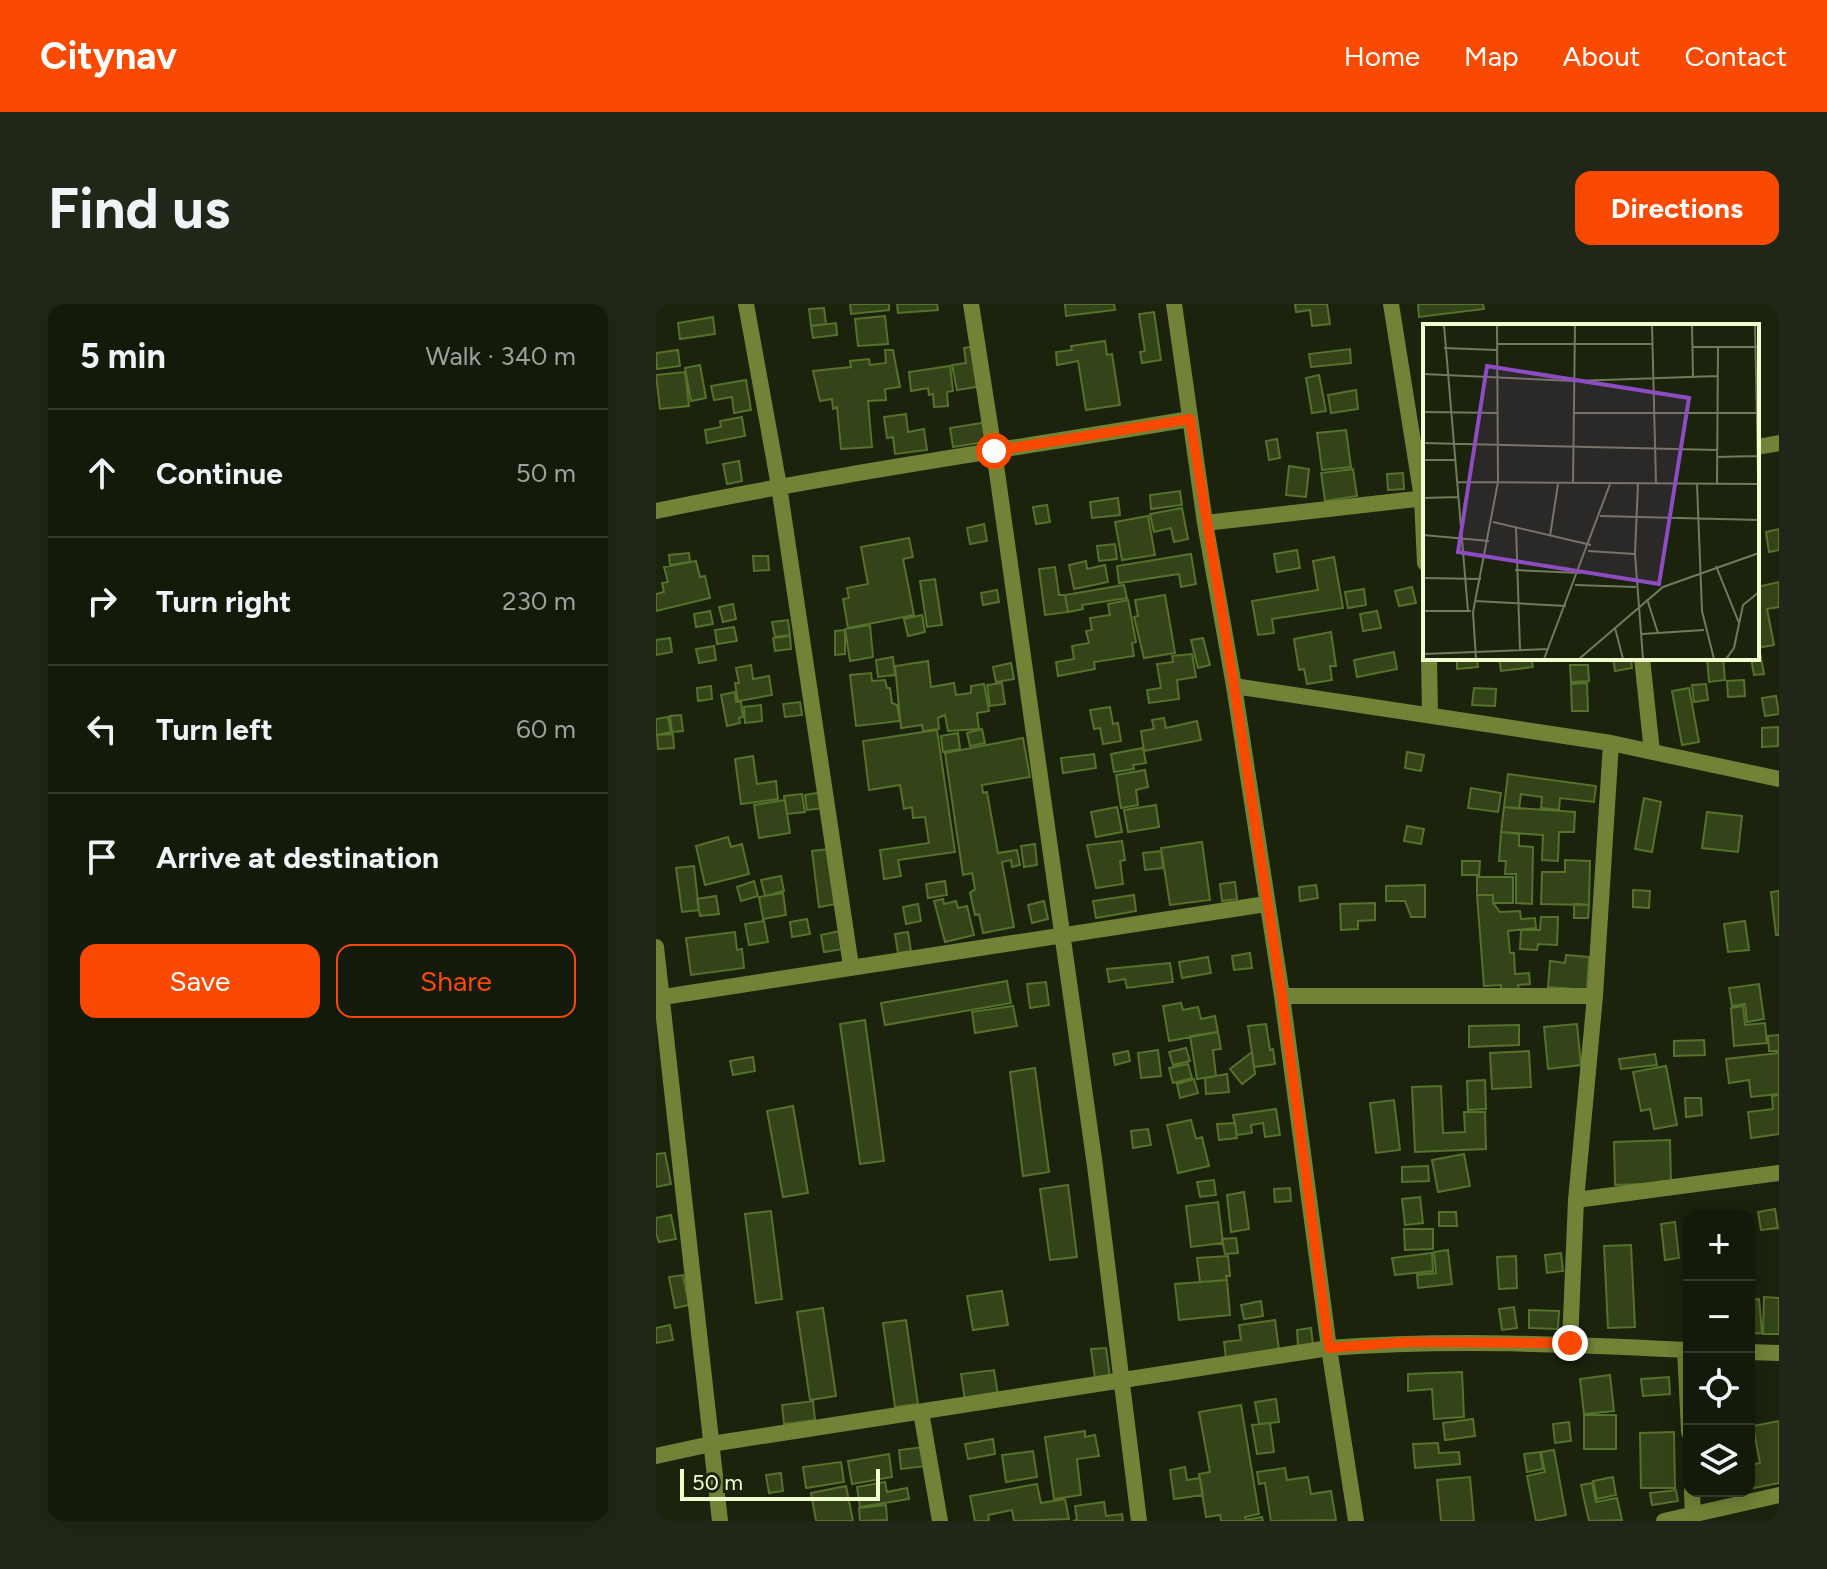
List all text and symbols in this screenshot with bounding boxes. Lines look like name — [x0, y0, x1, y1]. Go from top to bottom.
text: Citynav — [40, 33, 177, 79]
text: Home — [1344, 39, 1420, 73]
text: Map — [1464, 39, 1519, 73]
text: About — [1563, 39, 1640, 73]
text: Contact — [1684, 39, 1787, 73]
button: Directions — [1575, 171, 1779, 245]
text: Find us — [48, 175, 230, 242]
inset map — [1423, 324, 1759, 660]
text: 5 min — [80, 336, 166, 377]
text: Walk · 340 m — [426, 340, 576, 372]
route start — [976, 433, 1012, 469]
icon: ahead — [80, 451, 124, 495]
text: Continue — [156, 455, 283, 492]
text: 50 m — [516, 457, 576, 489]
icon: right — [80, 579, 124, 623]
text: Turn right — [156, 583, 291, 620]
text: 230 m — [502, 585, 576, 617]
icon: left — [80, 707, 124, 751]
text: Turn left — [156, 711, 273, 748]
text: 60 m — [516, 713, 576, 745]
icon: arrive — [80, 835, 124, 879]
text: Arrive at destination — [156, 839, 439, 876]
button: Save — [80, 944, 320, 1018]
button: Share — [336, 944, 576, 1018]
map controls — [1683, 1209, 1755, 1497]
button: + — [1683, 1209, 1755, 1281]
button: − — [1683, 1281, 1755, 1353]
route end — [1552, 1325, 1588, 1361]
button: locate — [1683, 1353, 1755, 1425]
button: layers — [1683, 1425, 1755, 1497]
scale bar — [680, 1465, 880, 1501]
text: 50 m — [692, 1469, 743, 1496]

